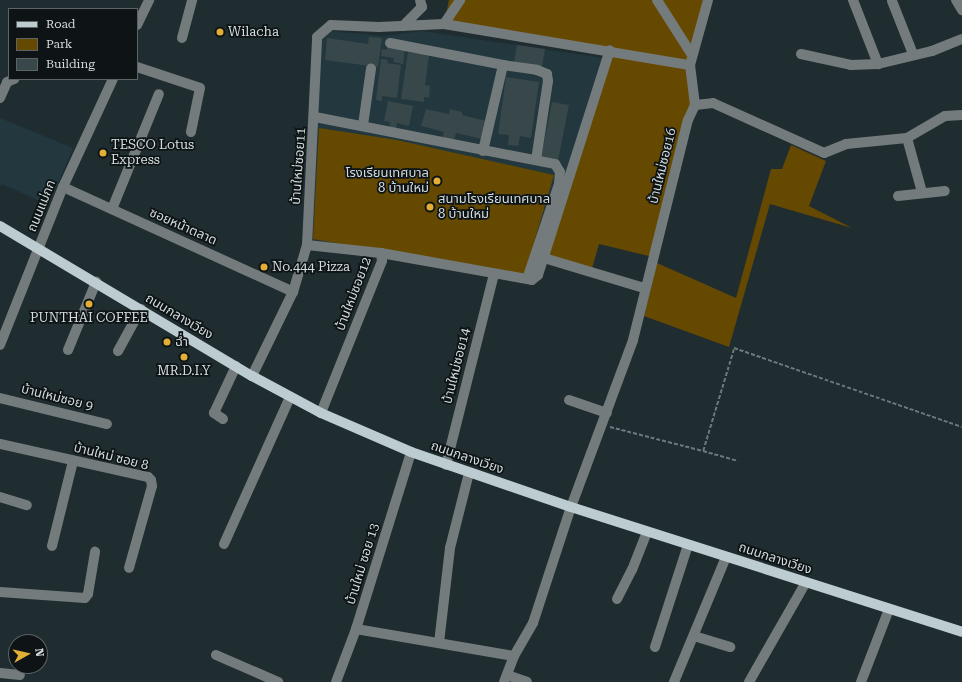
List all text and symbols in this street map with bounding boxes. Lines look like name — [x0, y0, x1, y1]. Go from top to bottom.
legend — [8, 8, 138, 80]
text: Road — [46, 17, 75, 31]
place label: Wilacha — [228, 24, 279, 40]
marker: Wilacha — [215, 27, 225, 37]
text: Park — [46, 37, 72, 51]
text: Building — [46, 57, 95, 71]
street label: บ้านใหม่ซอย11 — [289, 127, 309, 205]
street label: บ้านใหม่ซอย16 — [646, 127, 680, 205]
place label: TESCO Lotus Express — [111, 138, 194, 169]
marker: TESCO Lotus Express — [98, 148, 108, 158]
place label: โรงเรียนเทศบาล 8 บ้านใหม่ — [346, 166, 429, 197]
marker: โรงเรียนเทศบาล 8 บ้านใหม่ — [432, 176, 442, 186]
street label: ถนนแม่กก — [25, 178, 59, 234]
place label: สนามโรงเรียนเทศบาล 8 บ้านใหม่ — [438, 192, 550, 223]
marker: สนามโรงเรียนเทศบาล 8 บ้านใหม่ — [425, 202, 435, 212]
street label: ซอยหน้าตลาด — [147, 205, 219, 249]
street label: บ้านใหม่ซอย12 — [333, 255, 375, 333]
place label: No.444 Pizza — [272, 259, 350, 275]
marker: No.444 Pizza — [259, 262, 269, 272]
street label: ถนนกลางเวียง — [142, 291, 216, 343]
marker: PUNTHAI COFFEE — [84, 299, 94, 309]
place label: PUNTHAI COFFEE — [30, 310, 148, 326]
street label: บ้านใหม่ซอย14 — [440, 327, 474, 405]
place label: ฉ่ำ — [175, 334, 188, 350]
marker: ฉ่ำ — [162, 337, 172, 347]
marker: MR.D.I.Y — [179, 352, 189, 362]
place label: MR.D.I.Y — [157, 363, 211, 379]
street label: บ้านใหม่ซอย 9 — [19, 382, 95, 414]
street label: ถนนกลางเวียง — [429, 438, 505, 478]
street label: บ้านใหม่ ซอย 8 — [72, 440, 150, 474]
street label: บ้านใหม่ ซอย 13 — [343, 522, 383, 606]
street label: ถนนกลางเวียง — [736, 540, 814, 578]
north arrow — [8, 634, 48, 674]
text: N — [32, 647, 46, 657]

